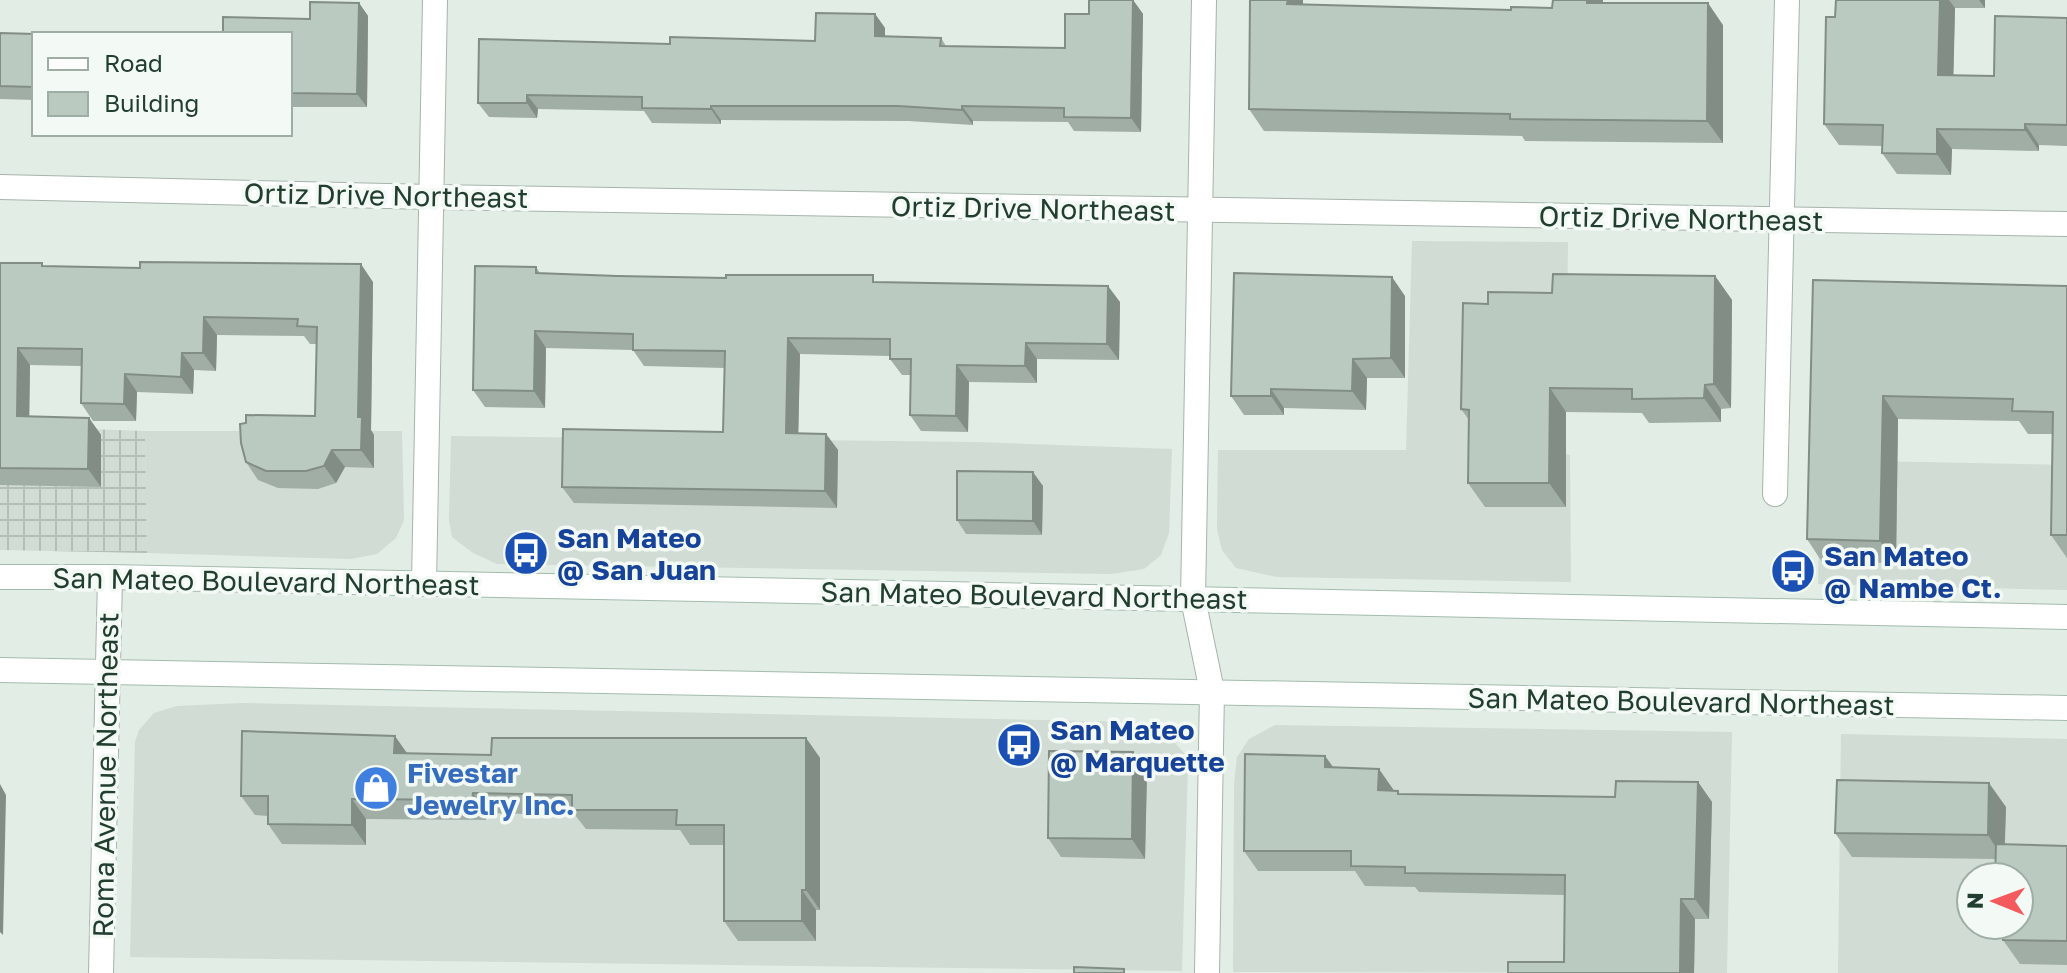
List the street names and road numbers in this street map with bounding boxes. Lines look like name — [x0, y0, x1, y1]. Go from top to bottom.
street label: Ortiz Drive Northeast — [243, 176, 529, 214]
street label: Ortiz Drive Northeast — [890, 189, 1176, 227]
street label: Ortiz Drive Northeast — [1538, 199, 1824, 237]
street label: San Mateo Boulevard Northeast — [52, 561, 480, 601]
street label: San Mateo Boulevard Northeast — [820, 575, 1248, 615]
street label: Roma Avenue Northeast — [86, 612, 124, 938]
street label: San Mateo Boulevard Northeast — [1467, 681, 1895, 721]

